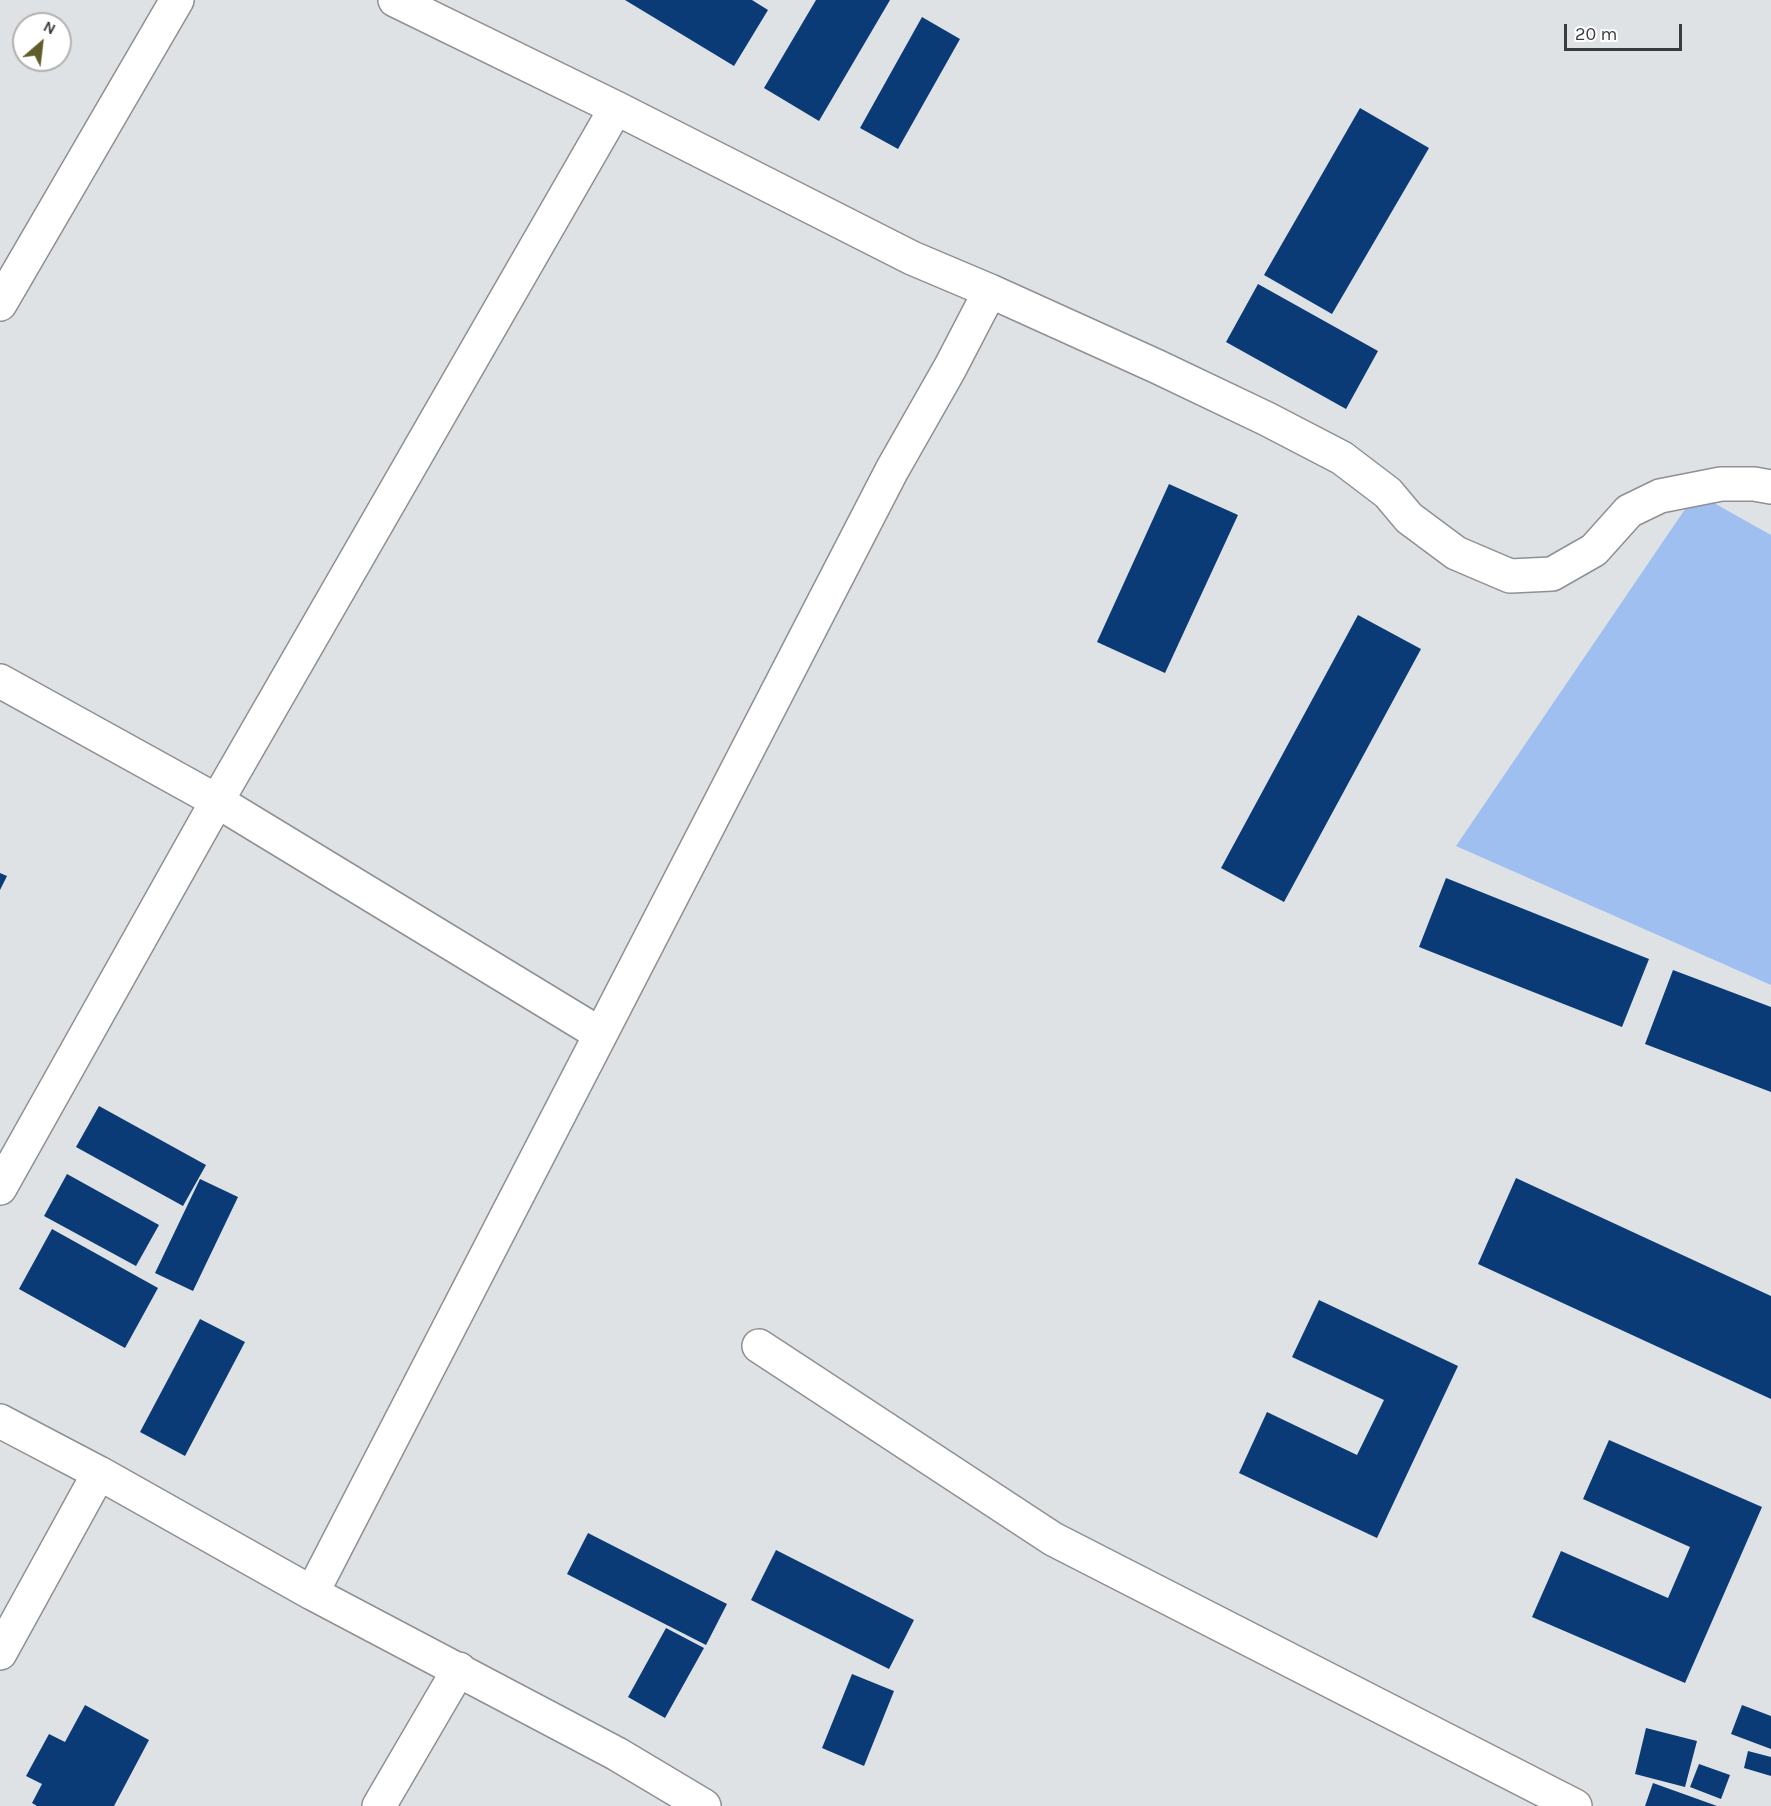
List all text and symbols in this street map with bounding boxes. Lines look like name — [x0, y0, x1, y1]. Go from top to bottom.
north arrow — [12, 12, 72, 72]
scale bar — [1567, 12, 1686, 50]
text: N — [40, 16, 59, 39]
text: 20 m — [1575, 23, 1617, 45]

